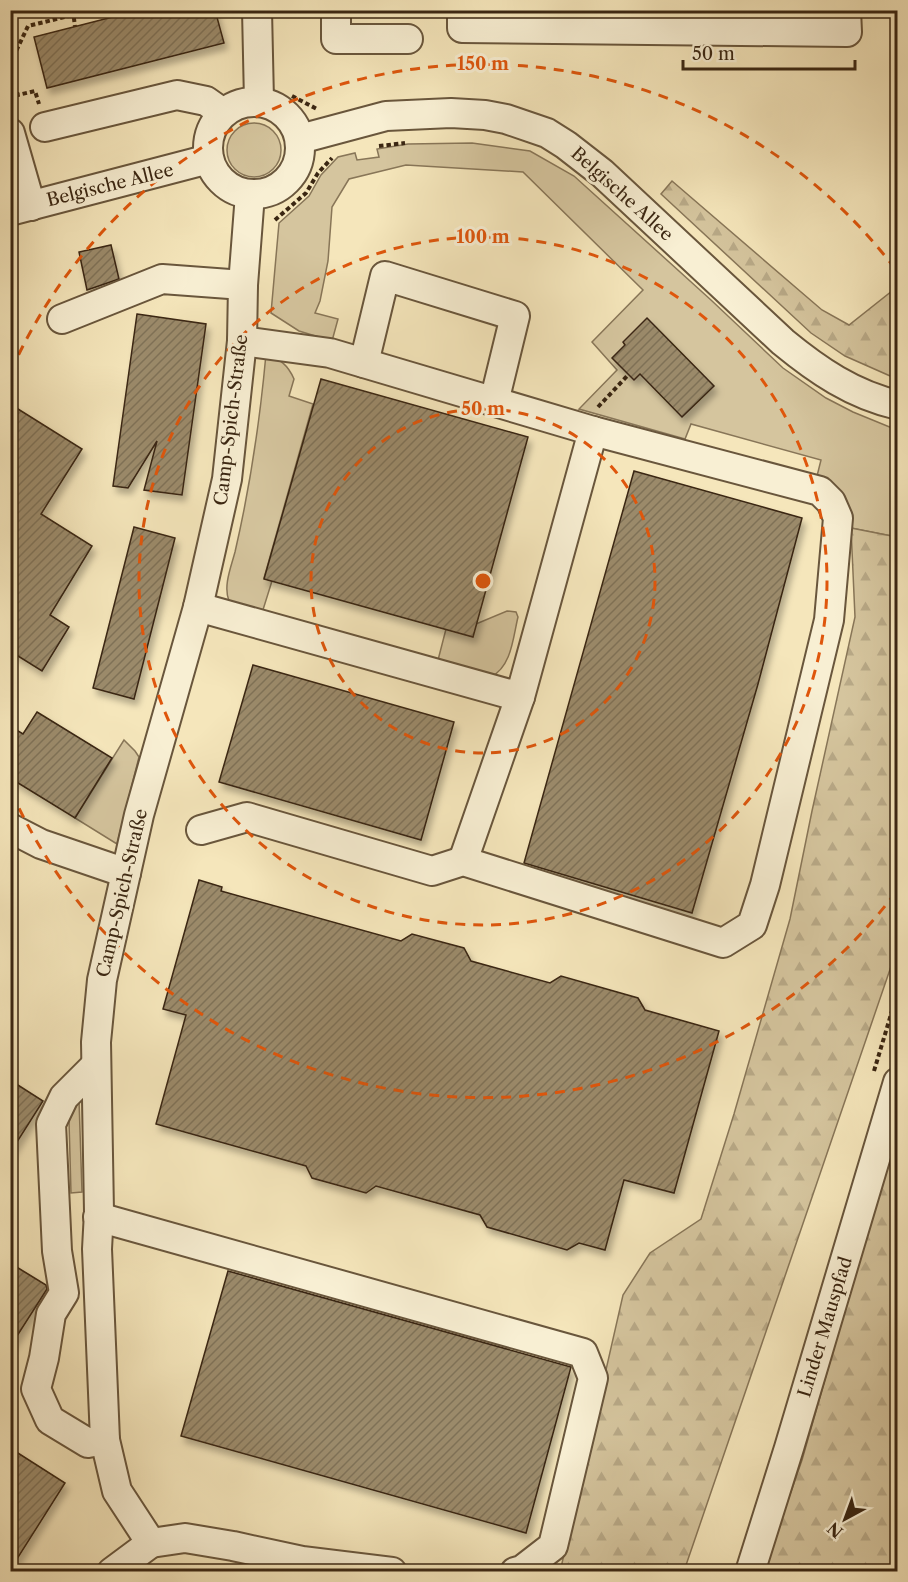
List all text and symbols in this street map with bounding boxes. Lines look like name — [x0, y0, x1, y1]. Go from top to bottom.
scale bar — [683, 33, 856, 71]
text: 50 m — [692, 43, 735, 65]
text: 150 m — [457, 53, 509, 75]
street label: Belgische Allee — [566, 142, 678, 246]
street label: Belgische Allee — [44, 159, 176, 211]
text: 100 m — [456, 226, 510, 248]
street label: Camp-Spich-Straße — [210, 333, 252, 507]
text: 50 m — [461, 398, 505, 420]
centre of rings — [473, 571, 493, 591]
street label: Camp-Spich-Straße — [92, 807, 152, 979]
street label: Linder Mauspfad — [793, 1254, 857, 1400]
north arrow — [815, 1489, 875, 1549]
text: N — [823, 1518, 847, 1542]

